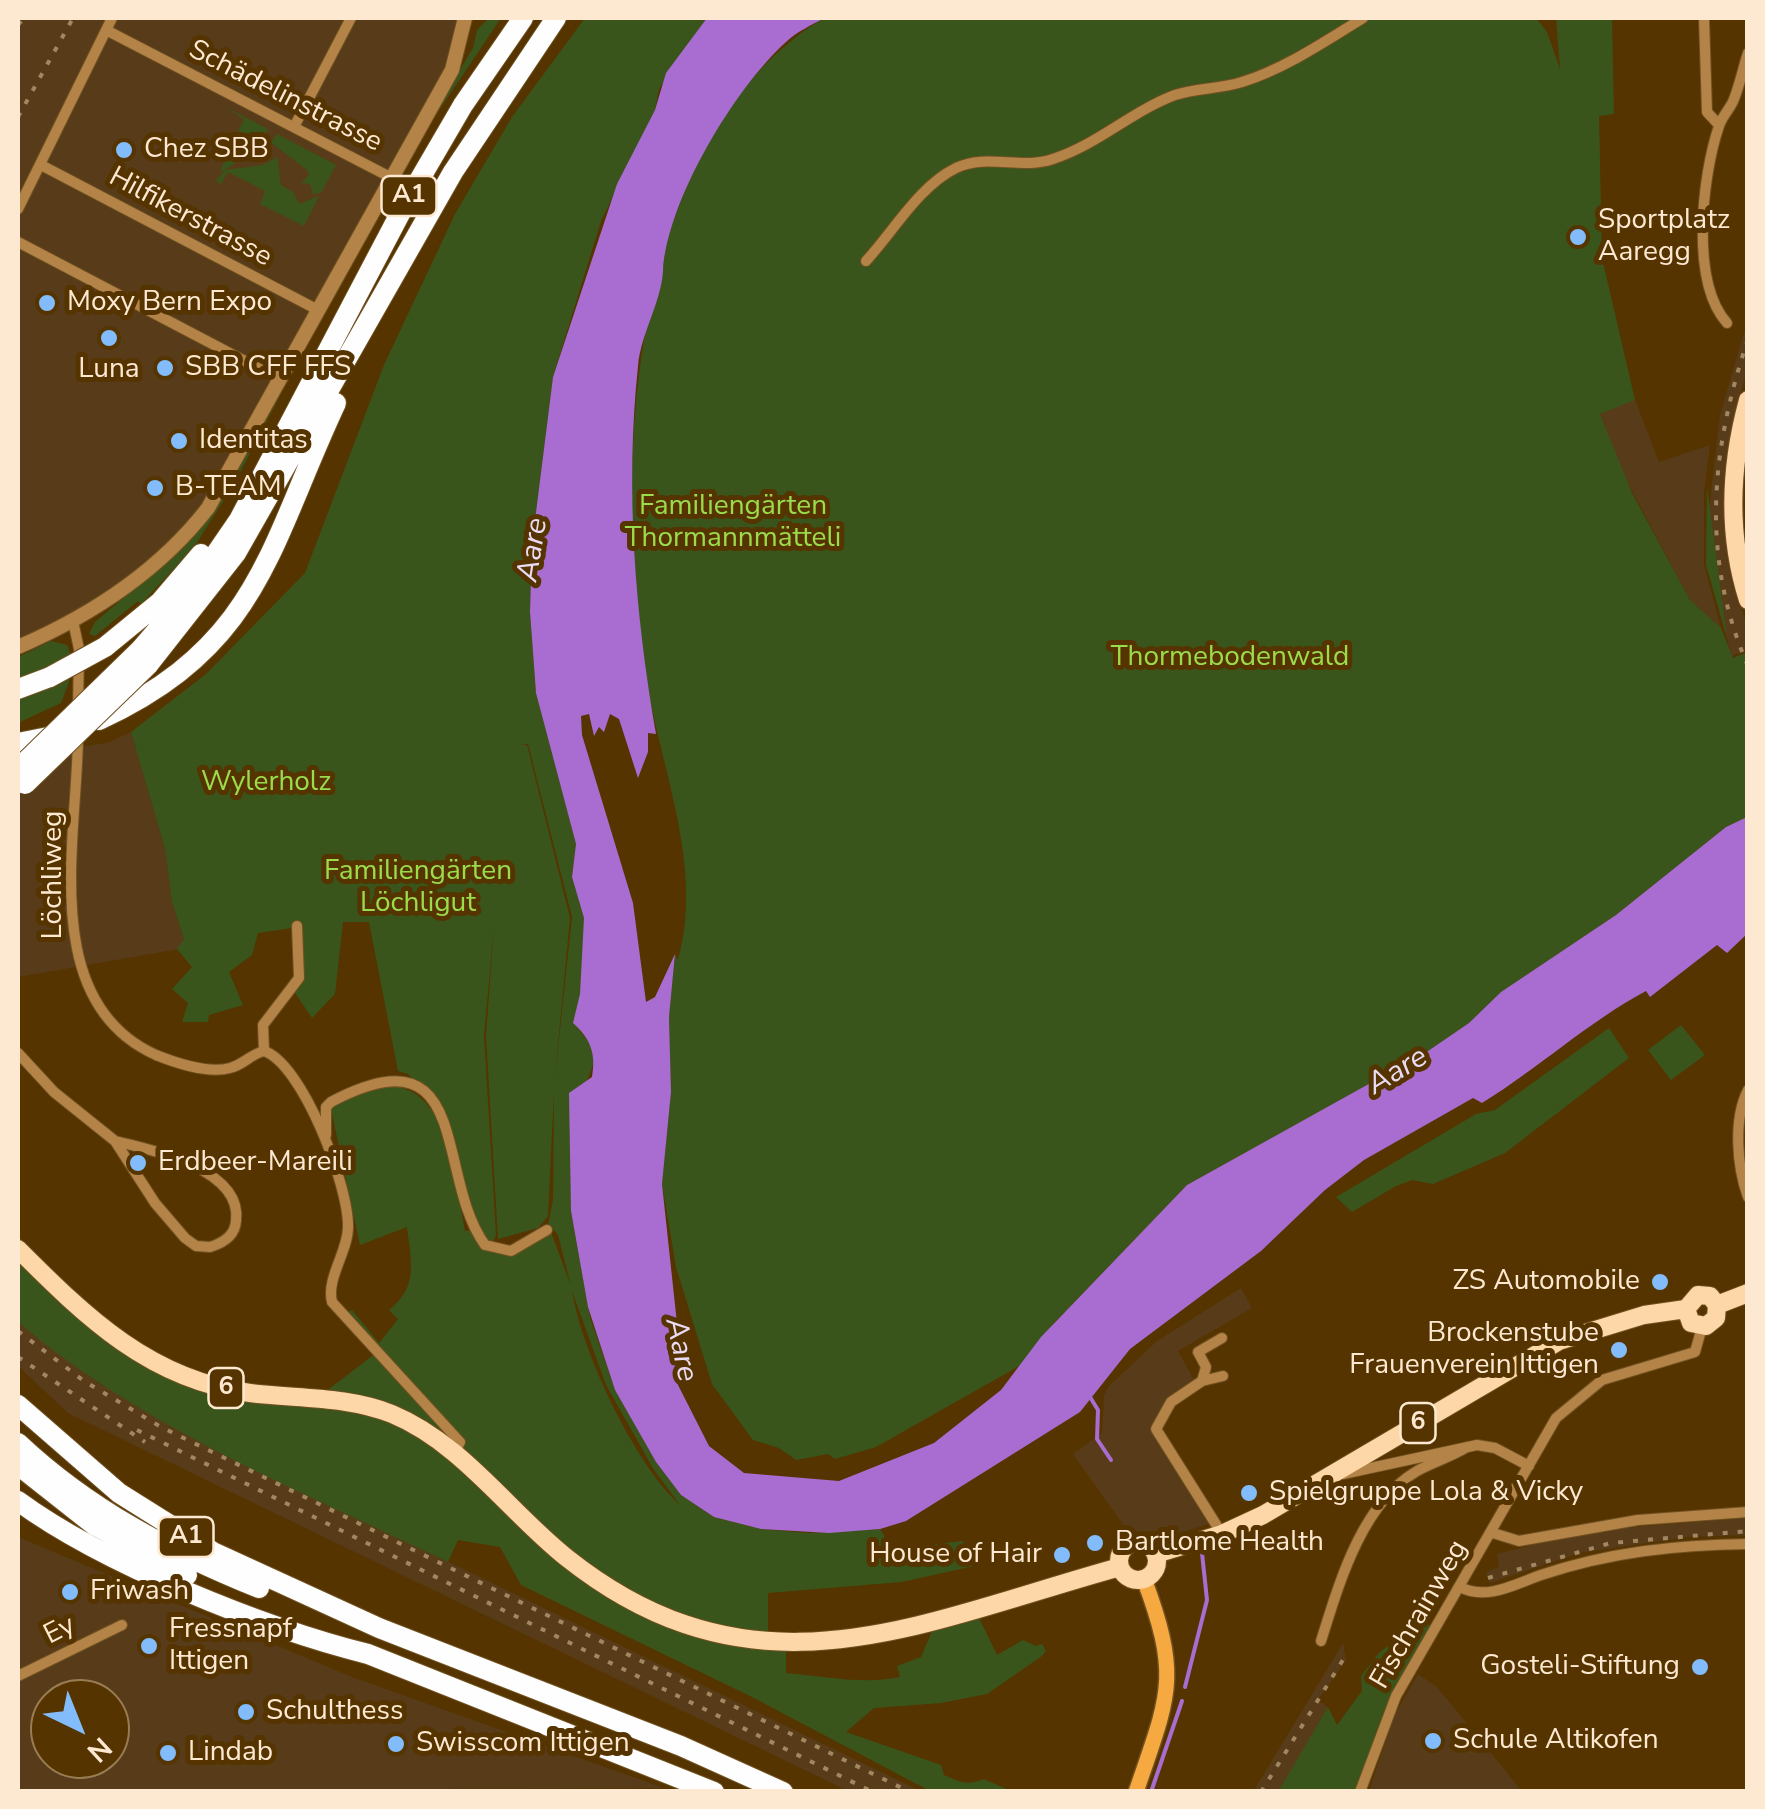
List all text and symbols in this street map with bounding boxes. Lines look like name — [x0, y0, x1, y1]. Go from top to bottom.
street label: Schädelinstrasse — [183, 34, 387, 160]
place label: Chez SBB — [144, 133, 269, 167]
marker: Chez SBB — [113, 139, 135, 161]
street label: Hilfikerstrasse — [103, 161, 277, 275]
road number: A1 — [382, 176, 436, 216]
place label: Sportplatz Aaregg — [1598, 204, 1730, 270]
marker: Sportplatz Aaregg — [1567, 226, 1589, 248]
place label: Moxy Bern Expo — [67, 286, 272, 320]
marker: Moxy Bern Expo — [36, 292, 58, 314]
marker: Luna — [98, 327, 120, 349]
place label: SBB CFF FFS — [185, 351, 351, 385]
place label: Luna — [78, 353, 140, 387]
marker: SBB CFF FFS — [154, 357, 176, 379]
place label: Identitas — [199, 424, 308, 458]
marker: Identitas — [168, 430, 190, 452]
place label: B-TEAM — [175, 471, 282, 505]
marker: B-TEAM — [144, 477, 166, 499]
park label: Familiengärten Thormannmätteli — [625, 490, 841, 556]
water label: Aare — [511, 515, 557, 585]
park label: Thormebodenwald — [1111, 641, 1349, 675]
park label: Wylerholz — [201, 766, 331, 800]
street label: Löchliweg — [37, 811, 71, 939]
park label: Familiengärten Löchligut — [324, 855, 512, 921]
water label: Aare — [1361, 1040, 1435, 1104]
place label: Erdbeer-Mareili — [158, 1146, 353, 1180]
marker: Erdbeer-Mareili — [127, 1152, 149, 1174]
place label: ZS Automobile — [1453, 1265, 1640, 1299]
marker: ZS Automobile — [1649, 1271, 1671, 1293]
water label: Aare — [656, 1315, 704, 1385]
place label: Brockenstube Frauenverein Ittigen — [1349, 1317, 1599, 1383]
marker: Brockenstube Frauenverein Ittigen — [1608, 1339, 1630, 1361]
road number: 6 — [208, 1368, 244, 1408]
road number: 6 — [1400, 1403, 1436, 1443]
place label: Spielgruppe Lola & Vicky — [1269, 1476, 1583, 1510]
marker: Spielgruppe Lola & Vicky — [1238, 1482, 1260, 1504]
road number: A1 — [158, 1517, 214, 1557]
place label: Bartlome Health — [1115, 1526, 1324, 1560]
marker: Bartlome Health — [1084, 1532, 1106, 1554]
street label: Fischrainweg — [1364, 1535, 1476, 1695]
place label: House of Hair — [869, 1538, 1042, 1572]
marker: House of Hair — [1051, 1544, 1073, 1566]
place label: Friwash — [90, 1575, 189, 1609]
marker: Friwash — [59, 1581, 81, 1603]
street label: Ey — [39, 1609, 81, 1653]
place label: Fressnapf Ittigen — [169, 1613, 292, 1679]
marker: Fressnapf Ittigen — [138, 1635, 160, 1657]
place label: Gosteli-Stiftung — [1480, 1650, 1680, 1684]
marker: Gosteli-Stiftung — [1689, 1656, 1711, 1678]
north arrow — [30, 1679, 130, 1779]
place label: Schulthess — [266, 1695, 403, 1729]
marker: Schulthess — [235, 1701, 257, 1723]
place label: Schule Altikofen — [1453, 1724, 1659, 1758]
place label: Swisscom Ittigen — [416, 1727, 630, 1761]
text: N — [78, 1728, 120, 1771]
marker: Schule Altikofen — [1422, 1730, 1444, 1752]
marker: Swisscom Ittigen — [385, 1733, 407, 1755]
place label: Lindab — [188, 1736, 273, 1770]
marker: Lindab — [157, 1742, 179, 1764]

